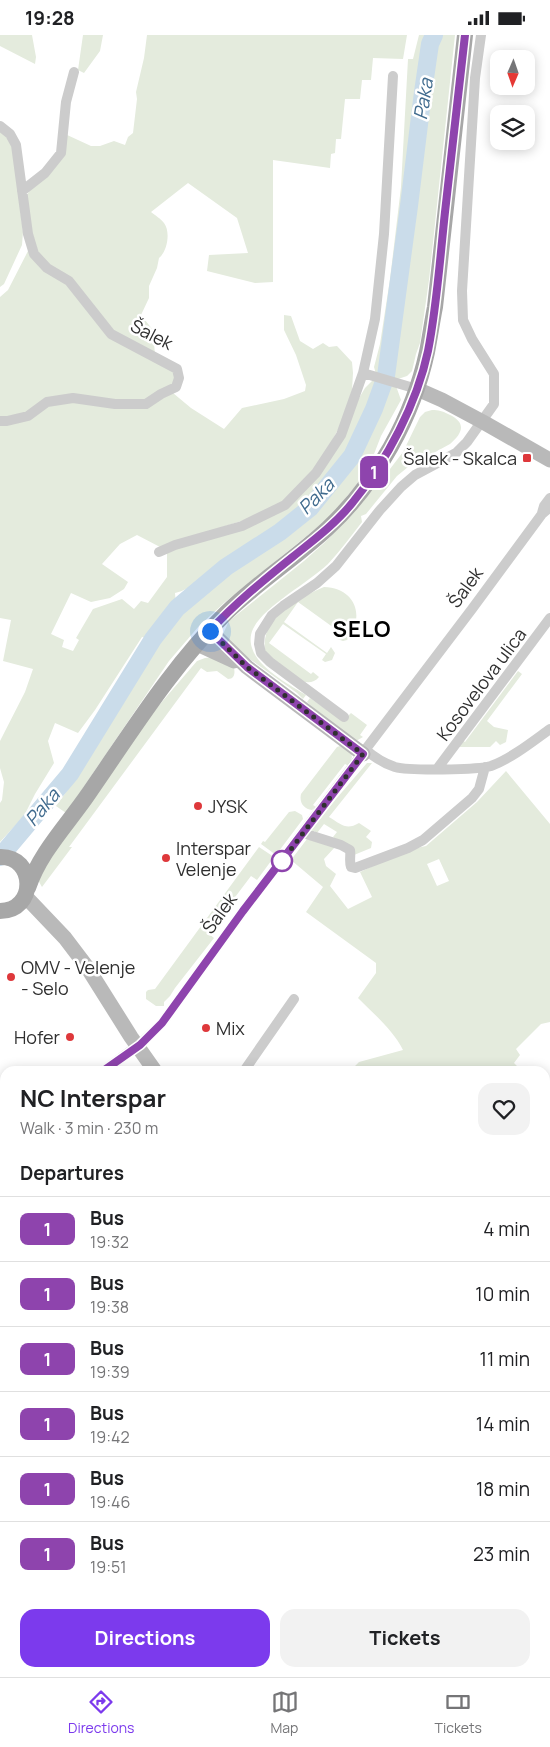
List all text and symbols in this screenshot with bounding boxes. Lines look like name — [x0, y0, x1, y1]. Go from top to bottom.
text: 19:28 — [25, 5, 75, 31]
north arrow — [490, 50, 535, 95]
map controls — [490, 50, 535, 150]
water label: Paka — [407, 75, 439, 122]
button: layers — [490, 105, 535, 150]
street label: Šalek — [127, 313, 178, 355]
place label: Šalek - Skalca — [403, 446, 517, 470]
marker: Šalek - Skalca — [521, 452, 533, 464]
line badge: 1 — [358, 456, 390, 488]
text: 1 — [370, 460, 378, 484]
water label: Paka — [292, 471, 341, 520]
street label: Šalek — [442, 561, 488, 612]
district label: SELO — [332, 614, 392, 644]
your location — [198, 619, 223, 644]
street label: Kosovelova ulica — [431, 623, 531, 745]
water label: Paka — [19, 782, 66, 831]
place label: JYSK — [208, 794, 248, 818]
marker: JYSK — [192, 800, 204, 812]
place label: Interspar Velenje — [176, 836, 251, 881]
unlabelled marker — [271, 850, 293, 872]
marker: Interspar Velenje — [160, 852, 172, 864]
street label: Šalek — [196, 887, 242, 938]
place label: OMV - Velenje - Selo — [21, 955, 135, 1000]
marker: OMV - Velenje - Selo — [5, 971, 17, 983]
place label: Mix — [216, 1016, 245, 1040]
marker: Mix — [200, 1022, 212, 1034]
place label: Hofer — [14, 1025, 61, 1049]
marker: Hofer — [64, 1031, 76, 1043]
text: NC Interspar — [20, 1081, 166, 1114]
button: heart — [478, 1083, 530, 1135]
text: Walk · 3 min · 230 m — [20, 1117, 158, 1139]
text: Departures — [20, 1160, 124, 1186]
text: Bus — [90, 1205, 124, 1231]
text: 4 min — [483, 1216, 530, 1242]
text: 1 — [44, 1217, 51, 1241]
text: 19:32 — [90, 1231, 129, 1253]
text: Bus — [90, 1270, 124, 1296]
text: 10 min — [475, 1281, 530, 1307]
text: 1 — [44, 1282, 51, 1306]
text: 19:38 — [90, 1296, 129, 1318]
text: Bus — [90, 1335, 124, 1361]
text: 11 min — [480, 1346, 530, 1372]
text: 1 — [44, 1347, 51, 1371]
text: 19:39 — [90, 1361, 130, 1383]
text: Bus — [90, 1400, 124, 1426]
text: 14 min — [476, 1411, 530, 1437]
text: 1 — [44, 1412, 51, 1436]
text: 19:42 — [90, 1426, 130, 1448]
text: Bus — [90, 1465, 124, 1491]
text: 18 min — [476, 1476, 530, 1502]
text: 1 — [44, 1477, 51, 1501]
text: 19:46 — [90, 1491, 130, 1513]
text: Bus — [90, 1530, 124, 1556]
text: 23 min — [473, 1541, 530, 1567]
text: 1 — [44, 1542, 51, 1566]
text: 19:51 — [90, 1556, 126, 1578]
button: Directions — [20, 1609, 270, 1667]
button: Tickets — [280, 1609, 530, 1667]
tab: Directions — [68, 1688, 134, 1737]
tab: Map — [271, 1688, 299, 1737]
tab: Tickets — [435, 1688, 482, 1737]

